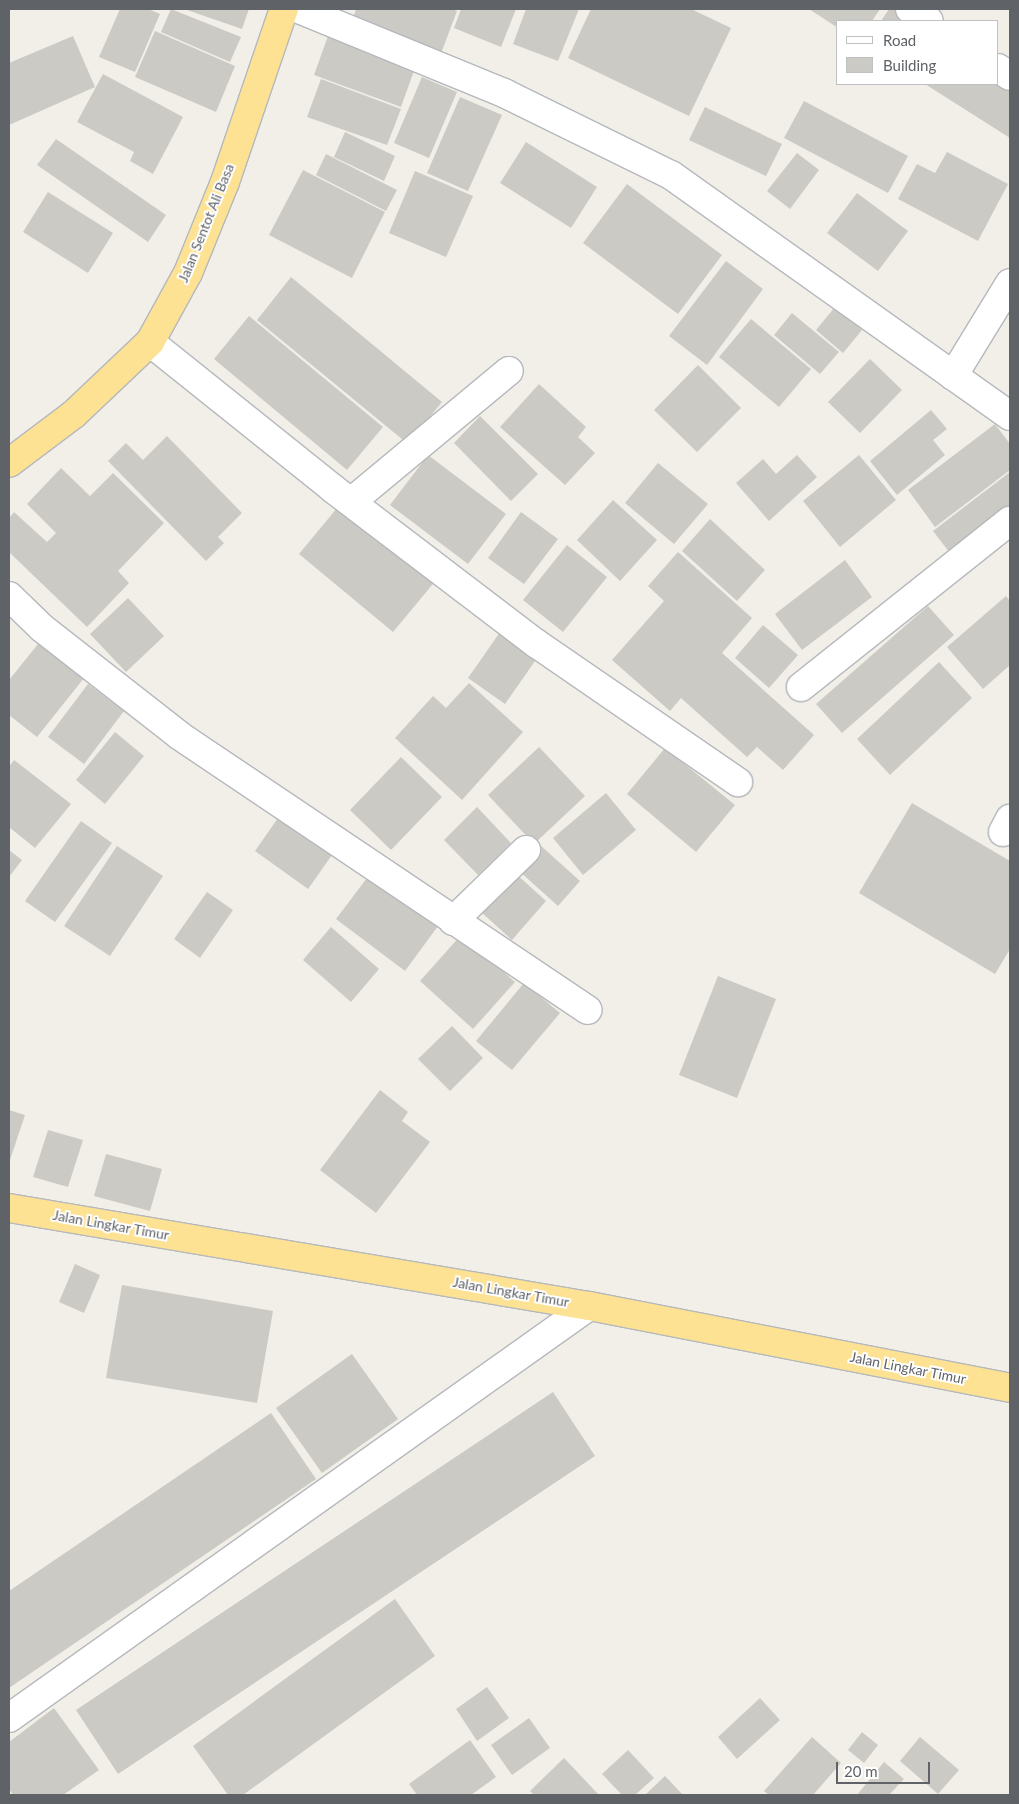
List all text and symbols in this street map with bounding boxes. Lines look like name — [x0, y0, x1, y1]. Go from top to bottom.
legend — [836, 20, 999, 85]
text: Road — [883, 31, 916, 49]
text: Building — [883, 56, 936, 74]
street label: Jalan Sentot Ali Basa — [174, 161, 238, 285]
street label: Jalan Lingkar Timur — [51, 1206, 171, 1244]
street label: Jalan Lingkar Timur — [451, 1273, 571, 1311]
street label: Jalan Lingkar Timur — [848, 1348, 968, 1388]
scale bar — [839, 1752, 933, 1784]
text: 20 m — [844, 1762, 878, 1780]

